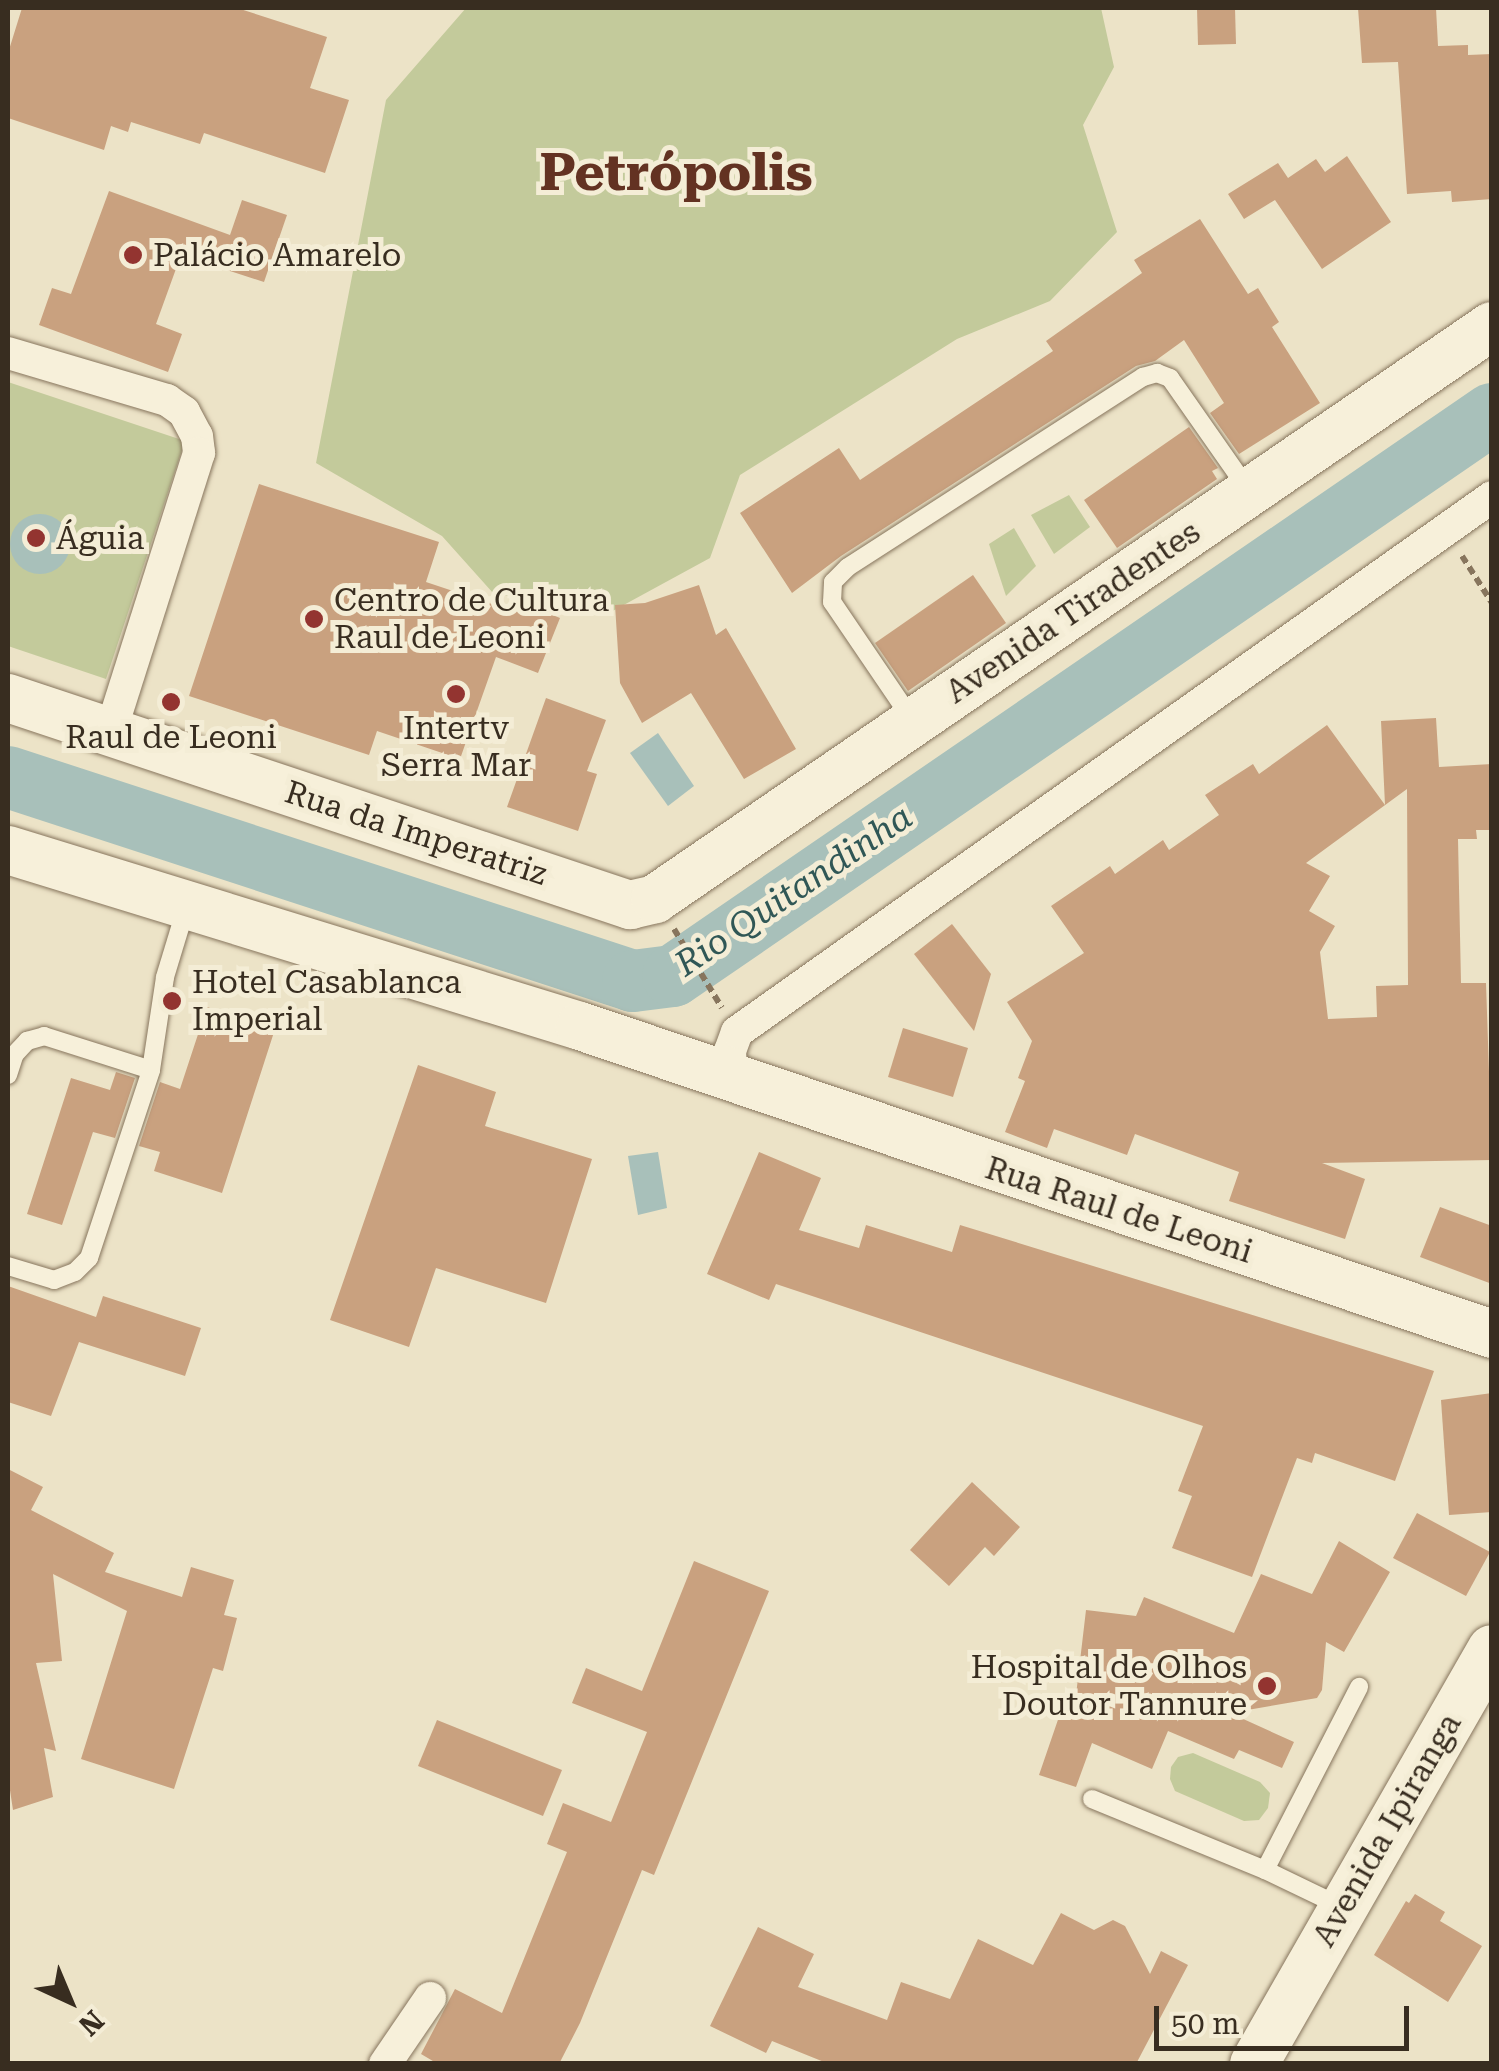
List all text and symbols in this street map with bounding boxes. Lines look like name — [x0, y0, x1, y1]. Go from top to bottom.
district label: Petrópolis — [539, 142, 813, 204]
place label: Palácio Amarelo — [153, 236, 401, 274]
marker: Palácio Amarelo — [122, 244, 144, 266]
street label: Avenida Tiradentes — [939, 513, 1207, 711]
place label: Águia — [56, 519, 144, 557]
marker: Águia — [25, 527, 47, 549]
place label: Centro de Cultura Raul de Leoni — [334, 582, 609, 657]
marker: Centro de Cultura Raul de Leoni — [303, 608, 325, 630]
marker: Intertv Serra Mar — [445, 683, 467, 705]
marker: Raul de Leoni — [160, 691, 182, 713]
place label: Intertv Serra Mar — [381, 710, 531, 785]
place label: Raul de Leoni — [65, 718, 277, 756]
street label: Rua da Imperatriz — [280, 773, 552, 893]
water label: Rio Quitandinha — [668, 796, 920, 986]
place label: Hotel Casablanca Imperial — [192, 964, 461, 1039]
marker: Hotel Casablanca Imperial — [161, 990, 183, 1012]
street label: Rua Raul de Leoni — [981, 1149, 1257, 1271]
place label: Hospital de Olhos Doutor Tannure — [971, 1649, 1247, 1724]
marker: Hospital de Olhos Doutor Tannure — [1256, 1675, 1278, 1697]
street label: Avenida Ipiranga — [1305, 1707, 1469, 1953]
north arrow — [20, 1951, 120, 2051]
scale bar — [1159, 1986, 1414, 2048]
text: N — [72, 2004, 110, 2042]
text: 50 m — [1171, 2006, 1240, 2041]

